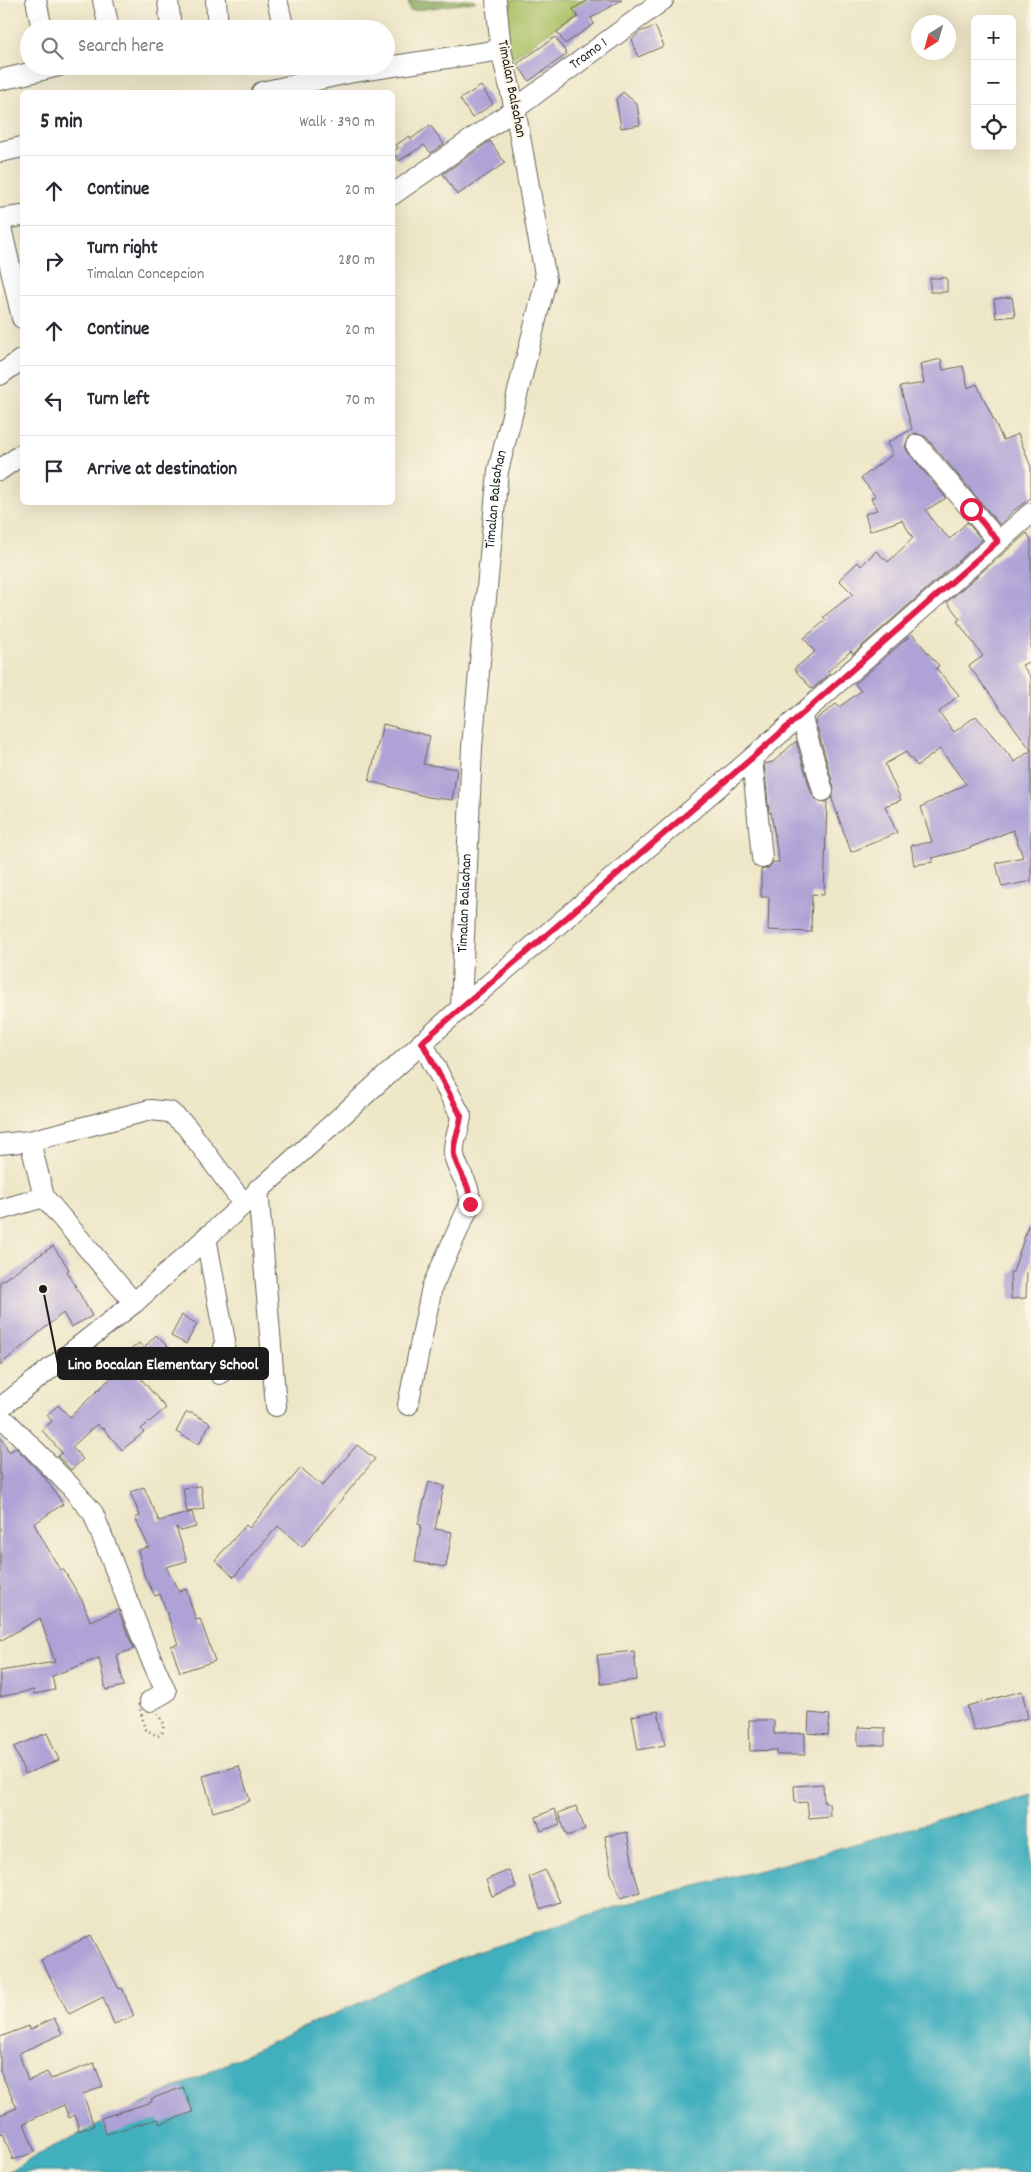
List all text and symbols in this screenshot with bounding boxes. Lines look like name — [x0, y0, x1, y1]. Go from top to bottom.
north arrow — [911, 15, 956, 60]
map controls — [971, 15, 1016, 150]
button: + — [971, 15, 1016, 60]
search box — [20, 20, 395, 75]
street label: Tramo 1 — [565, 33, 613, 76]
icon: search — [38, 34, 66, 62]
text: Search here — [78, 34, 164, 61]
street label: Timalan Balsahan — [491, 38, 531, 140]
button: − — [971, 60, 1016, 105]
button: locate — [971, 105, 1016, 150]
text: 5 min — [40, 108, 83, 138]
text: Walk · 390 m — [299, 111, 375, 134]
icon: ahead — [40, 177, 68, 205]
text: Continue — [87, 177, 149, 204]
text: 20 m — [345, 179, 375, 202]
text: Turn right — [87, 236, 158, 263]
icon: right — [40, 247, 68, 275]
text: 280 m — [338, 249, 375, 272]
text: Timalan Concepcion — [87, 263, 204, 286]
icon: ahead — [40, 317, 68, 345]
text: Continue — [87, 317, 149, 344]
text: 20 m — [345, 319, 375, 342]
icon: left — [40, 387, 68, 415]
text: Turn left — [87, 387, 150, 414]
text: 70 m — [345, 389, 375, 412]
street label: Timalan Balsahan — [480, 448, 514, 550]
icon: arrive — [40, 457, 68, 485]
text: Arrive at destination — [87, 457, 237, 484]
route start — [960, 498, 983, 521]
street label: Timalan Balsahan — [452, 853, 479, 953]
route end — [459, 1193, 482, 1216]
callout: Lino Bocalan Elementary School — [58, 1348, 268, 1379]
text: Lino Bocalan Elementary School — [68, 1354, 258, 1377]

